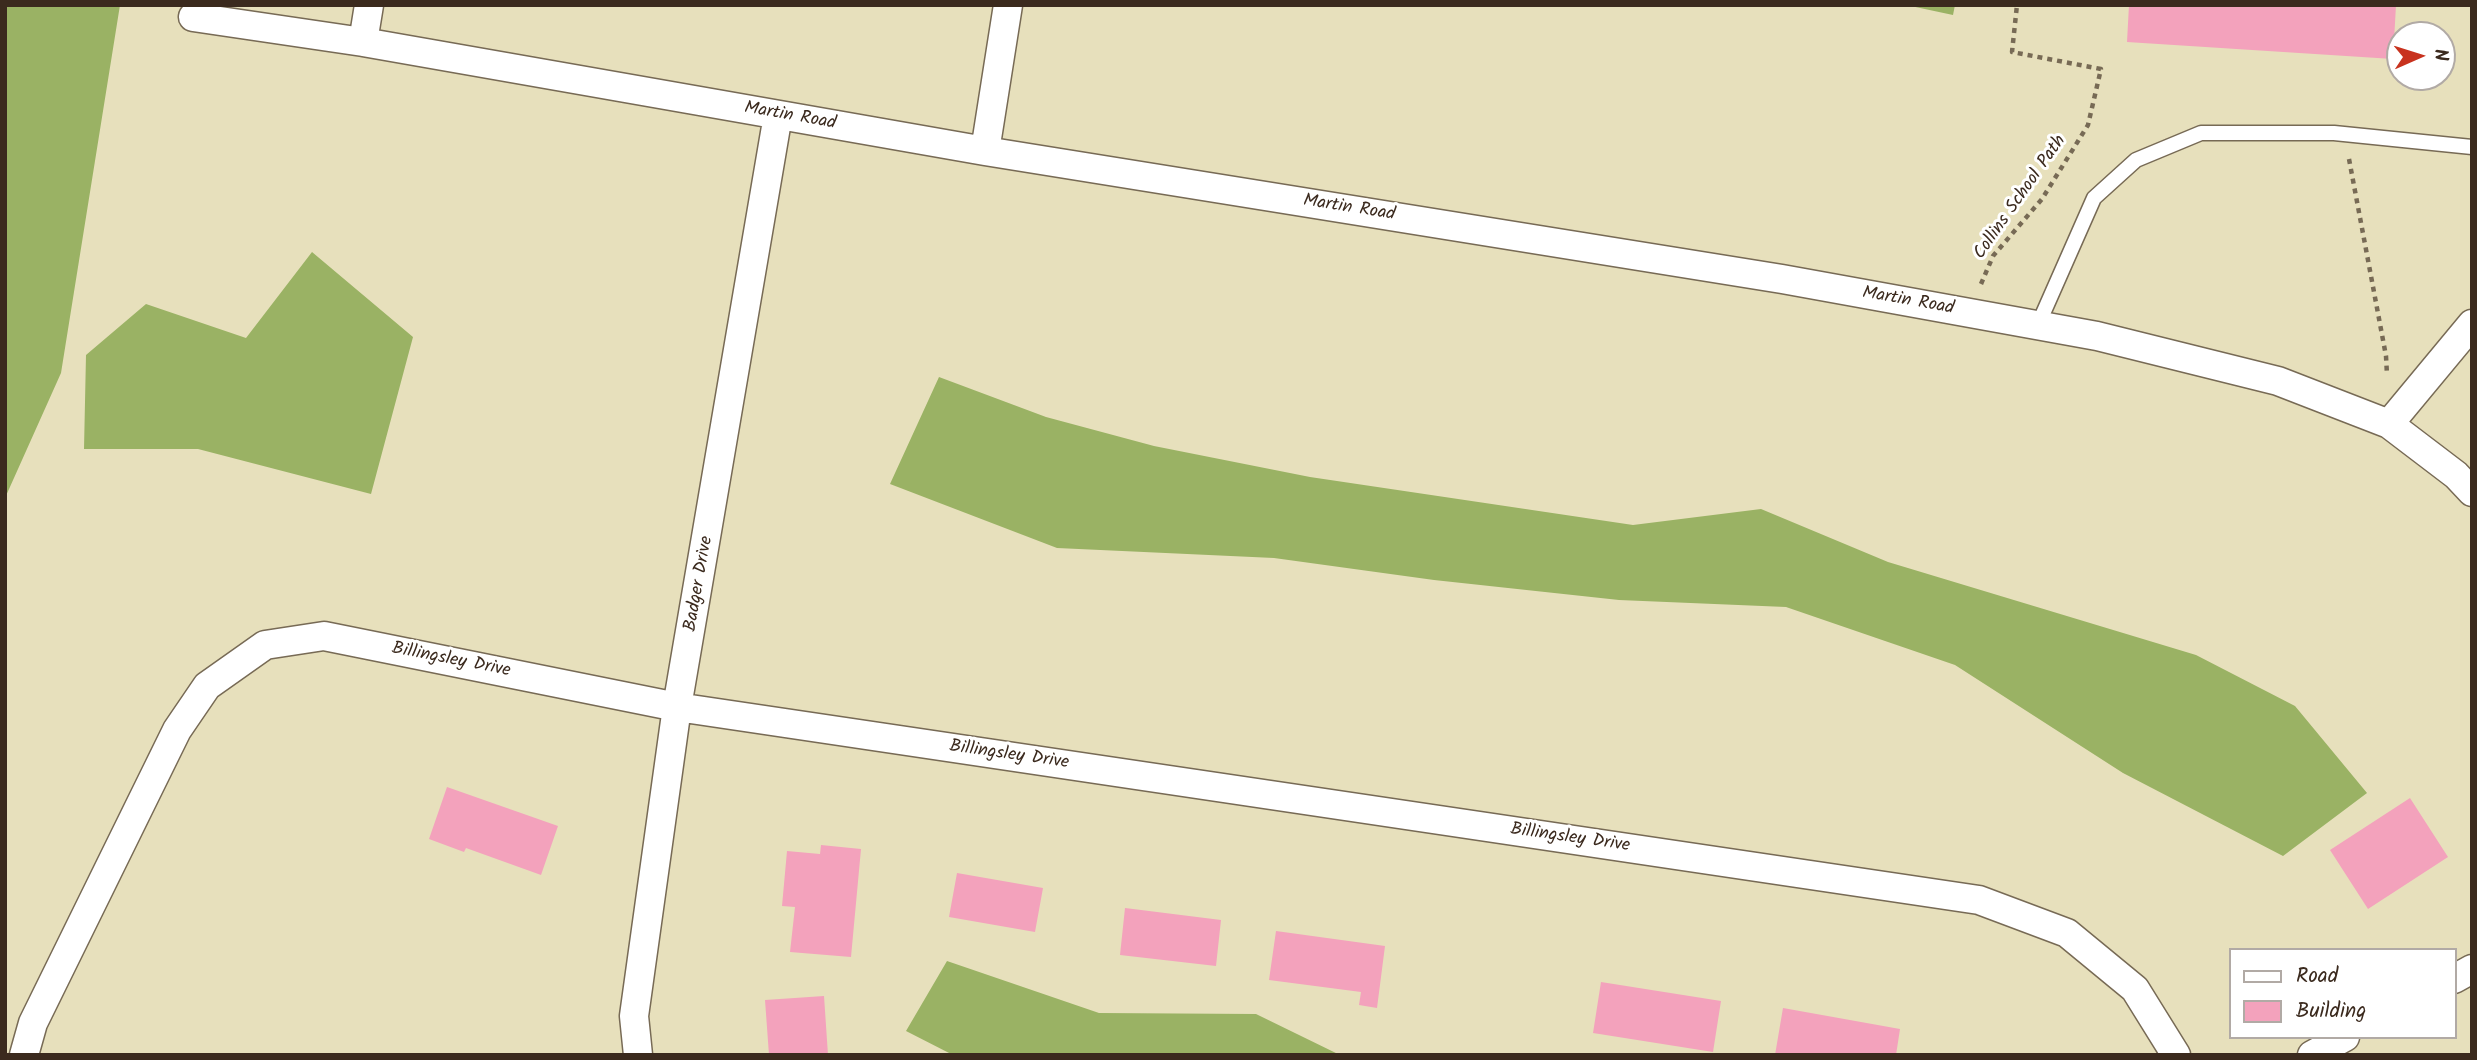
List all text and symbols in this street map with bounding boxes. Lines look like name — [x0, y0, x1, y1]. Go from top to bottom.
north arrow — [2386, 21, 2456, 91]
text: N — [2425, 48, 2455, 62]
street label: Martin Road — [742, 98, 838, 136]
street label: Collins School Path — [1970, 132, 2072, 264]
street label: Martin Road — [1302, 191, 1396, 227]
street label: Martin Road — [1860, 283, 1956, 321]
street label: Badger Drive — [681, 535, 719, 633]
street label: Billingsley Drive — [390, 639, 512, 683]
street label: Billingsley Drive — [948, 737, 1070, 775]
street label: Billingsley Drive — [1509, 820, 1631, 858]
legend — [2228, 948, 2456, 1039]
text: Road — [2296, 960, 2338, 993]
text: Building — [2296, 995, 2366, 1028]

